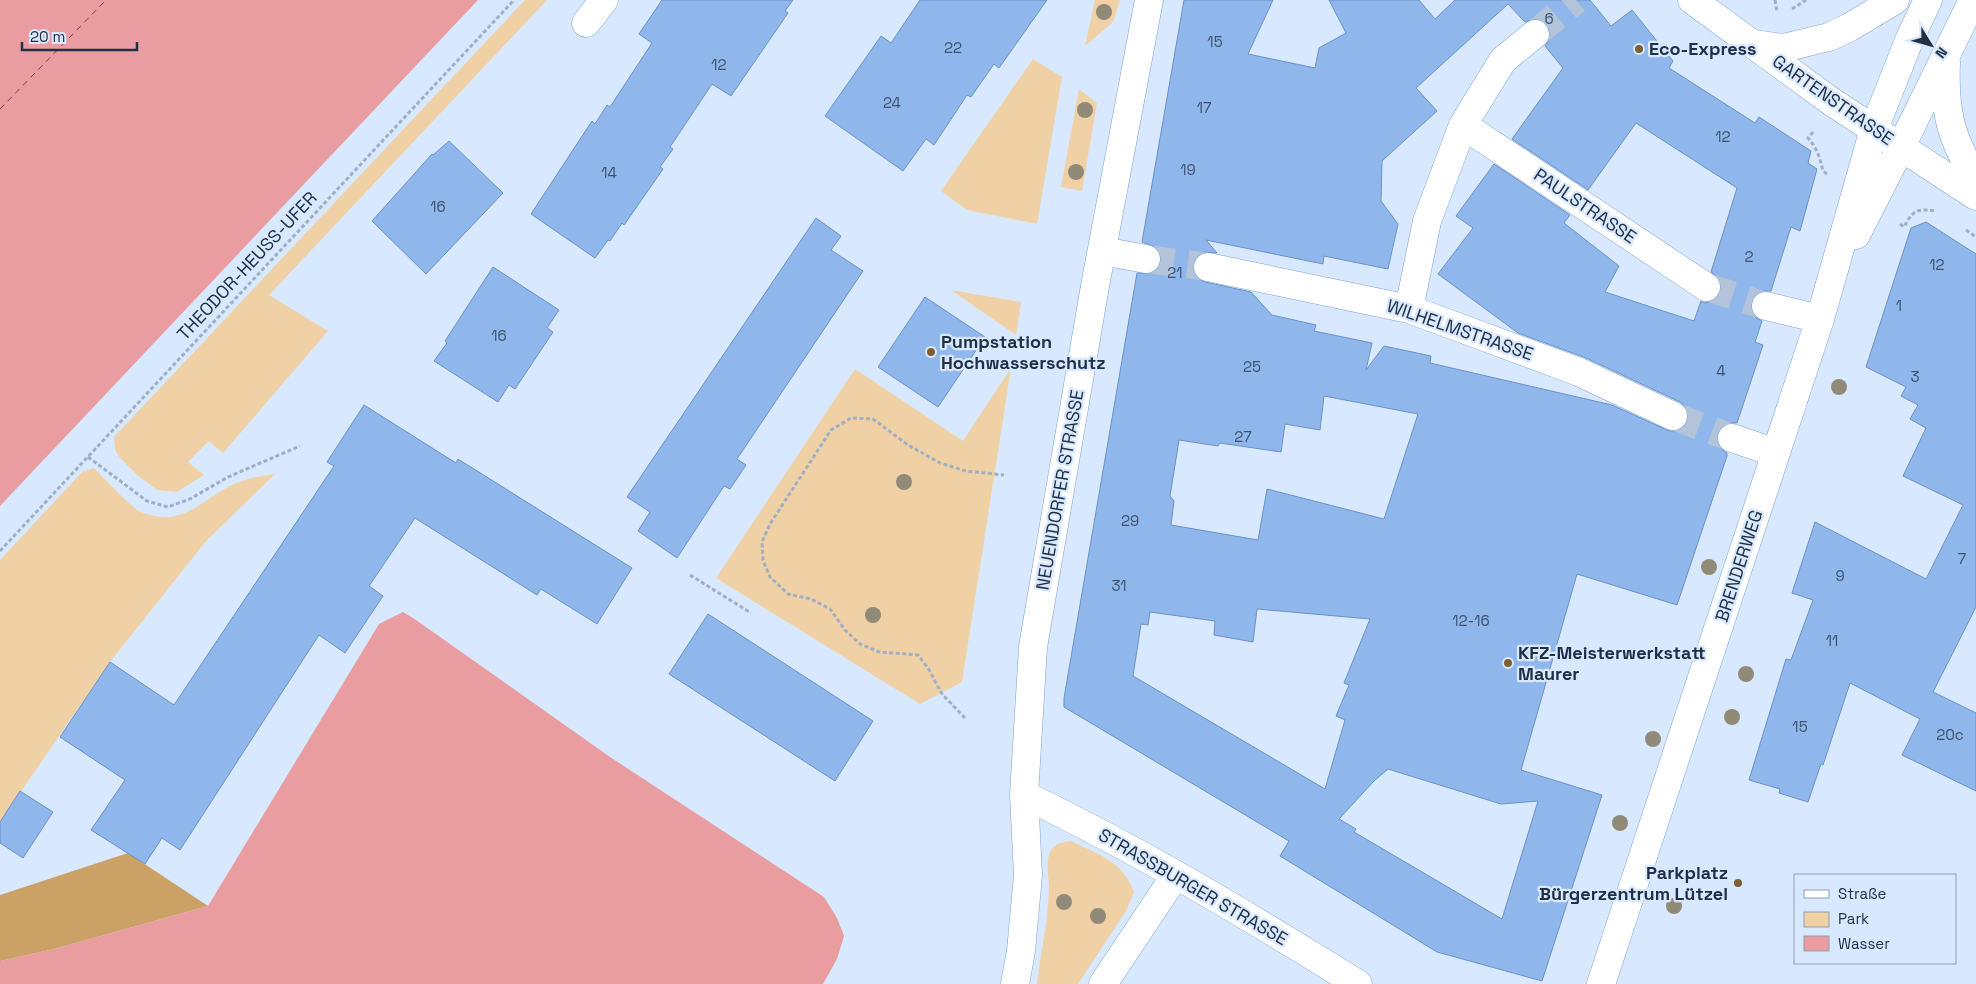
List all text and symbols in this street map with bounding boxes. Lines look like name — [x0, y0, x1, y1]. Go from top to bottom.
house number: 6 — [1544, 9, 1554, 28]
scale bar — [22, 20, 138, 52]
north arrow — [1906, 20, 1956, 70]
text: 20 m — [30, 27, 65, 46]
house number: 15 — [1207, 32, 1223, 51]
place label: Eco-Express — [1649, 37, 1756, 60]
house number: 22 — [944, 38, 962, 57]
marker: Eco-Express — [1633, 43, 1645, 55]
text: N — [1931, 44, 1951, 62]
street label: GARTENSTRASSE — [1768, 49, 1898, 150]
house number: 12 — [711, 55, 727, 74]
house number: 24 — [883, 93, 901, 112]
house number: 17 — [1197, 98, 1211, 117]
house number: 12 — [1715, 127, 1731, 146]
house number: 19 — [1180, 160, 1196, 179]
house number: 14 — [601, 163, 617, 182]
street label: PAULSTRASSE — [1530, 163, 1641, 248]
street label: THEODOR-HEUSS-UFER — [172, 186, 322, 345]
house number: 16 — [430, 197, 446, 216]
house number: 2 — [1744, 247, 1754, 266]
house number: 12 — [1929, 255, 1945, 274]
house number: 21 — [1167, 263, 1183, 282]
street label: WILHELMSTRASSE — [1384, 294, 1536, 365]
house number: 1 — [1896, 296, 1902, 315]
house number: 16 — [491, 326, 507, 345]
place label: Pumpstation Hochwasserschutz — [941, 330, 1106, 374]
marker: Pumpstation Hochwasserschutz — [925, 346, 937, 358]
house number: 25 — [1243, 357, 1261, 376]
house number: 4 — [1716, 361, 1726, 380]
house number: 3 — [1910, 367, 1920, 386]
street label: NEUENDORFER STRASSE — [1031, 388, 1088, 592]
house number: 27 — [1234, 427, 1252, 446]
street label: BRENDERWEG — [1710, 507, 1767, 625]
house number: 29 — [1121, 511, 1139, 530]
house number: 7 — [1958, 549, 1966, 568]
house number: 9 — [1835, 566, 1845, 585]
house number: 31 — [1111, 576, 1127, 595]
house number: 12-16 — [1452, 611, 1490, 630]
house number: 11 — [1826, 631, 1838, 650]
place label: KFZ-Meisterwerkstatt Maurer — [1518, 641, 1706, 685]
marker: KFZ-Meisterwerkstatt Maurer — [1502, 657, 1514, 669]
house number: 15 — [1792, 717, 1808, 736]
house number: 20c — [1936, 725, 1964, 744]
street label: STRASSBURGER STRASSE — [1094, 823, 1292, 950]
place label: Parkplatz Bürgerzentrum Lützel — [1539, 861, 1728, 905]
legend — [1794, 874, 1956, 964]
marker: Parkplatz Bürgerzentrum Lützel — [1732, 877, 1744, 889]
text: Straße — [1838, 884, 1887, 903]
text: Park — [1838, 909, 1869, 928]
text: Wasser — [1838, 934, 1890, 953]

